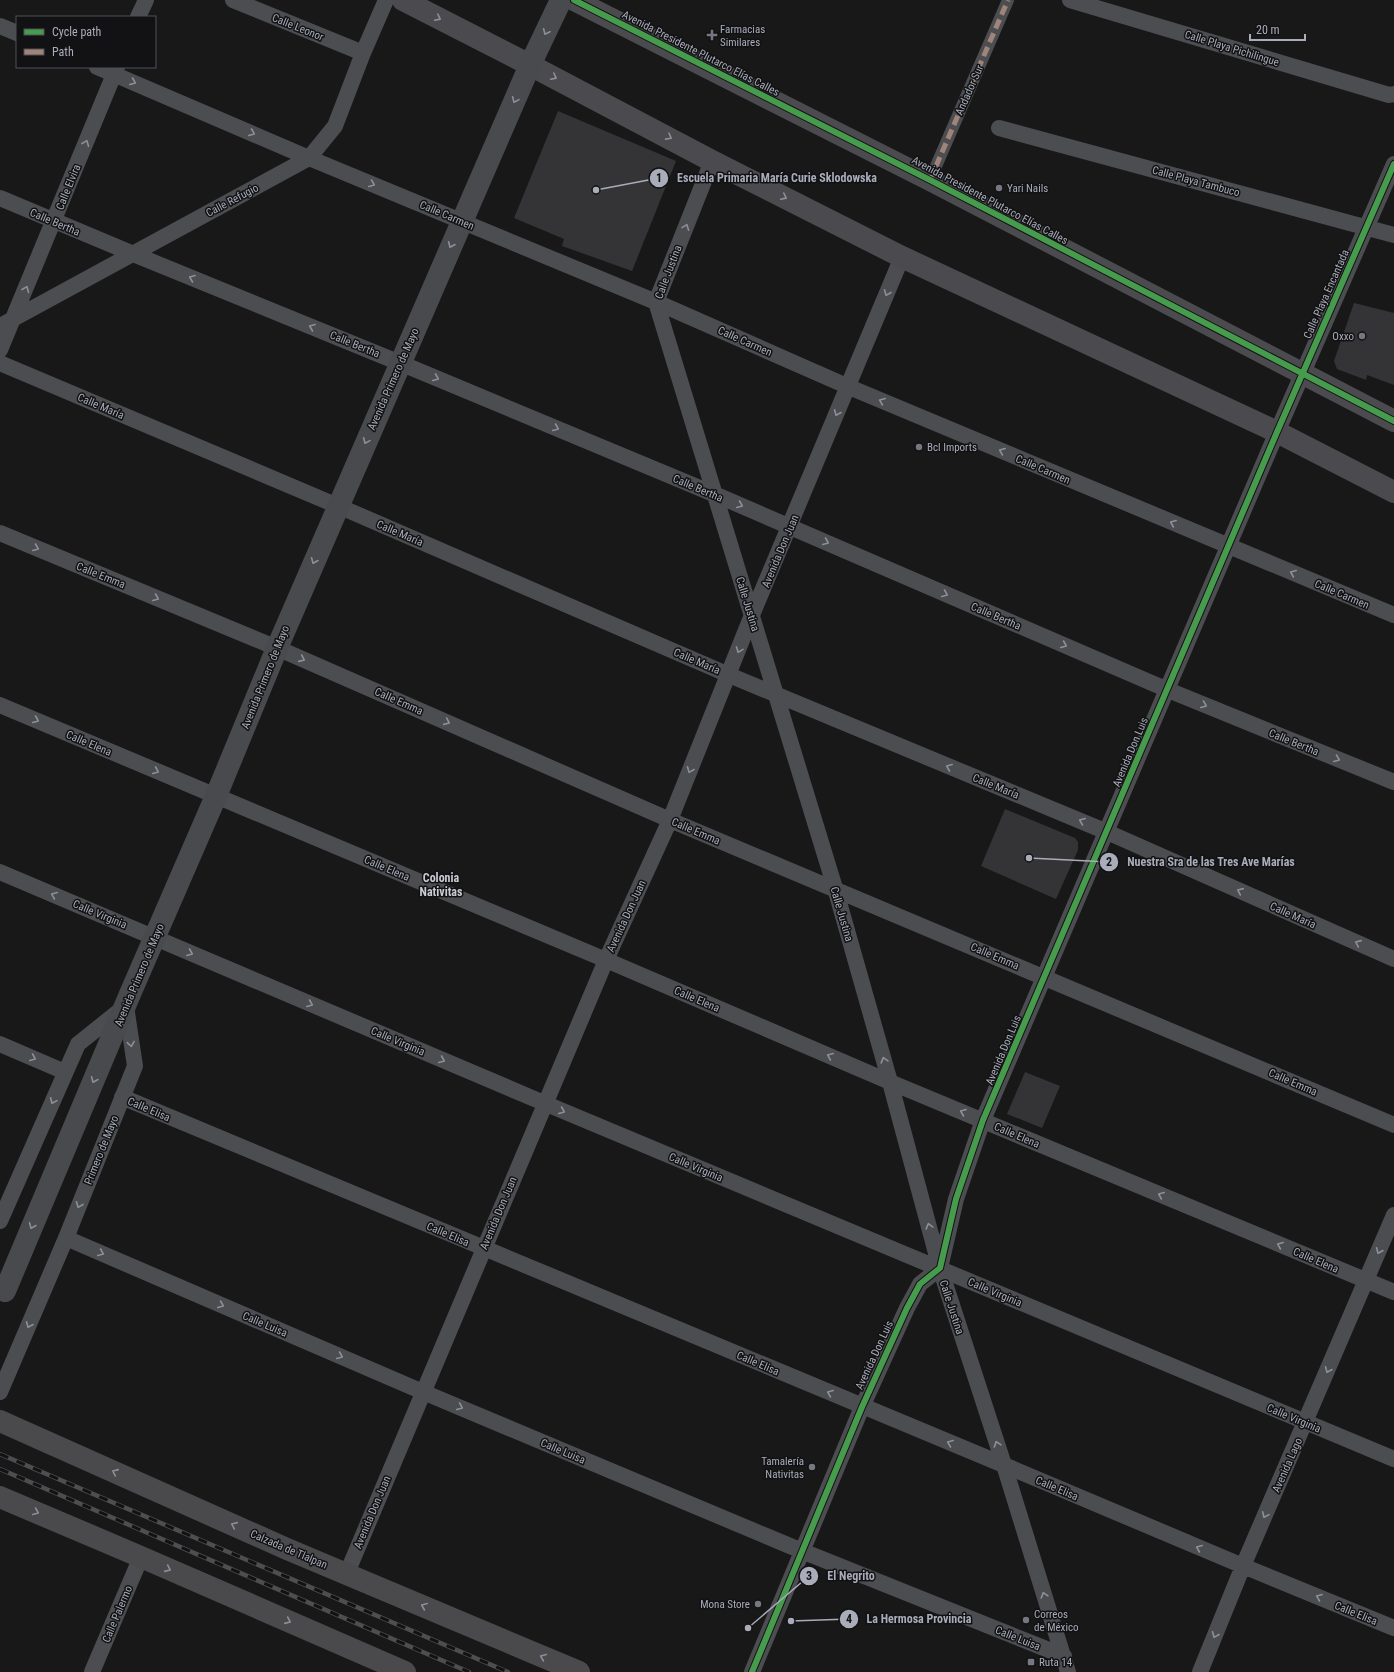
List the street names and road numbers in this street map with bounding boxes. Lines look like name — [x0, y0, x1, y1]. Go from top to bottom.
street label: Avenida Presidente Plutarco Elías Calles — [620, 8, 782, 99]
street label: Calle Leonor — [270, 11, 326, 44]
street label: Calle Playa Pichilingue — [1183, 28, 1281, 69]
street label: Andador Sur — [953, 62, 987, 117]
street label: Avenida Presidente Plutarco Elías Calles — [910, 154, 1070, 247]
street label: Calle Elvira — [53, 163, 83, 212]
street label: Calle Playa Tambuco — [1151, 164, 1242, 200]
street label: Calle Refugio — [204, 181, 261, 220]
street label: Calle Carmen — [418, 198, 476, 233]
street label: Calle Bertha — [28, 206, 82, 239]
street label: Calle Justina — [652, 244, 685, 301]
street label: Calle Playa Encantada — [1301, 248, 1352, 341]
street label: Calle Carmen — [716, 324, 774, 359]
street label: Avenida Primero de Mayo — [365, 326, 422, 432]
street label: Calle Bertha — [328, 329, 382, 360]
street label: Calle María — [76, 391, 126, 422]
street label: Calle Carmen — [1014, 452, 1072, 487]
street label: Calle Bertha — [671, 472, 725, 505]
street label: Avenida Don Juan — [759, 513, 802, 590]
street label: Calle María — [375, 518, 425, 549]
street label: Calle Emma — [74, 560, 127, 591]
street label: Calle Justina — [733, 575, 762, 633]
street label: Calle Carmen — [1313, 577, 1371, 612]
street label: Calle Bertha — [969, 600, 1023, 633]
street label: Avenida Primero de Mayo — [239, 623, 292, 731]
street label: Calle María — [672, 646, 722, 677]
street label: Calle Emma — [373, 685, 425, 718]
street label: Avenida Don Luis — [1110, 715, 1151, 789]
street label: Calle Bertha — [1267, 727, 1321, 758]
street label: Calle Elena — [64, 728, 113, 759]
street label: Calle María — [971, 771, 1021, 802]
street label: Calle Emma — [670, 815, 722, 848]
street label: Calle Elena — [362, 853, 411, 884]
street label: Avenida Don Juan — [604, 878, 649, 954]
street label: Calle Justina — [828, 885, 856, 943]
street label: Calle Virginia — [71, 897, 129, 932]
street label: Calle María — [1268, 900, 1318, 931]
street label: Avenida Primero de Mayo — [112, 921, 167, 1029]
street label: Calle Emma — [969, 940, 1021, 973]
street label: Calle Elena — [672, 984, 721, 1015]
street label: Avenida Don Luis — [983, 1013, 1024, 1087]
street label: Calle Virginia — [369, 1024, 427, 1059]
street label: Calle Emma — [1267, 1066, 1319, 1099]
street label: Calle Elisa — [126, 1095, 172, 1124]
street label: Primero de Mayo — [82, 1113, 121, 1187]
street label: Calle Elena — [992, 1120, 1041, 1151]
street label: Calle Virginia — [667, 1150, 725, 1185]
street label: Avenida Don Juan — [477, 1175, 520, 1252]
street label: Calle Elisa — [425, 1220, 471, 1249]
street label: Calle Elena — [1291, 1245, 1340, 1276]
street label: Calle Virginia — [966, 1275, 1024, 1310]
street label: Calle Justina — [937, 1278, 966, 1336]
street label: Calle Luisa — [240, 1309, 289, 1340]
street label: Avenida Don Luis — [853, 1319, 896, 1392]
street label: Calle Elisa — [735, 1349, 781, 1378]
street label: Calle Virginia — [1265, 1401, 1323, 1436]
street label: Avenida Lago — [1270, 1435, 1305, 1495]
street label: Calle Luisa — [538, 1436, 587, 1467]
street label: Avenida Don Juan — [351, 1474, 394, 1551]
street label: Calle Elisa — [1034, 1474, 1080, 1503]
street label: Calzada de Tlalpan — [248, 1527, 329, 1572]
street label: Calle Palermo — [100, 1583, 135, 1645]
street label: Calle Elisa — [1332, 1599, 1379, 1628]
street label: Calle Luisa — [993, 1624, 1042, 1653]

